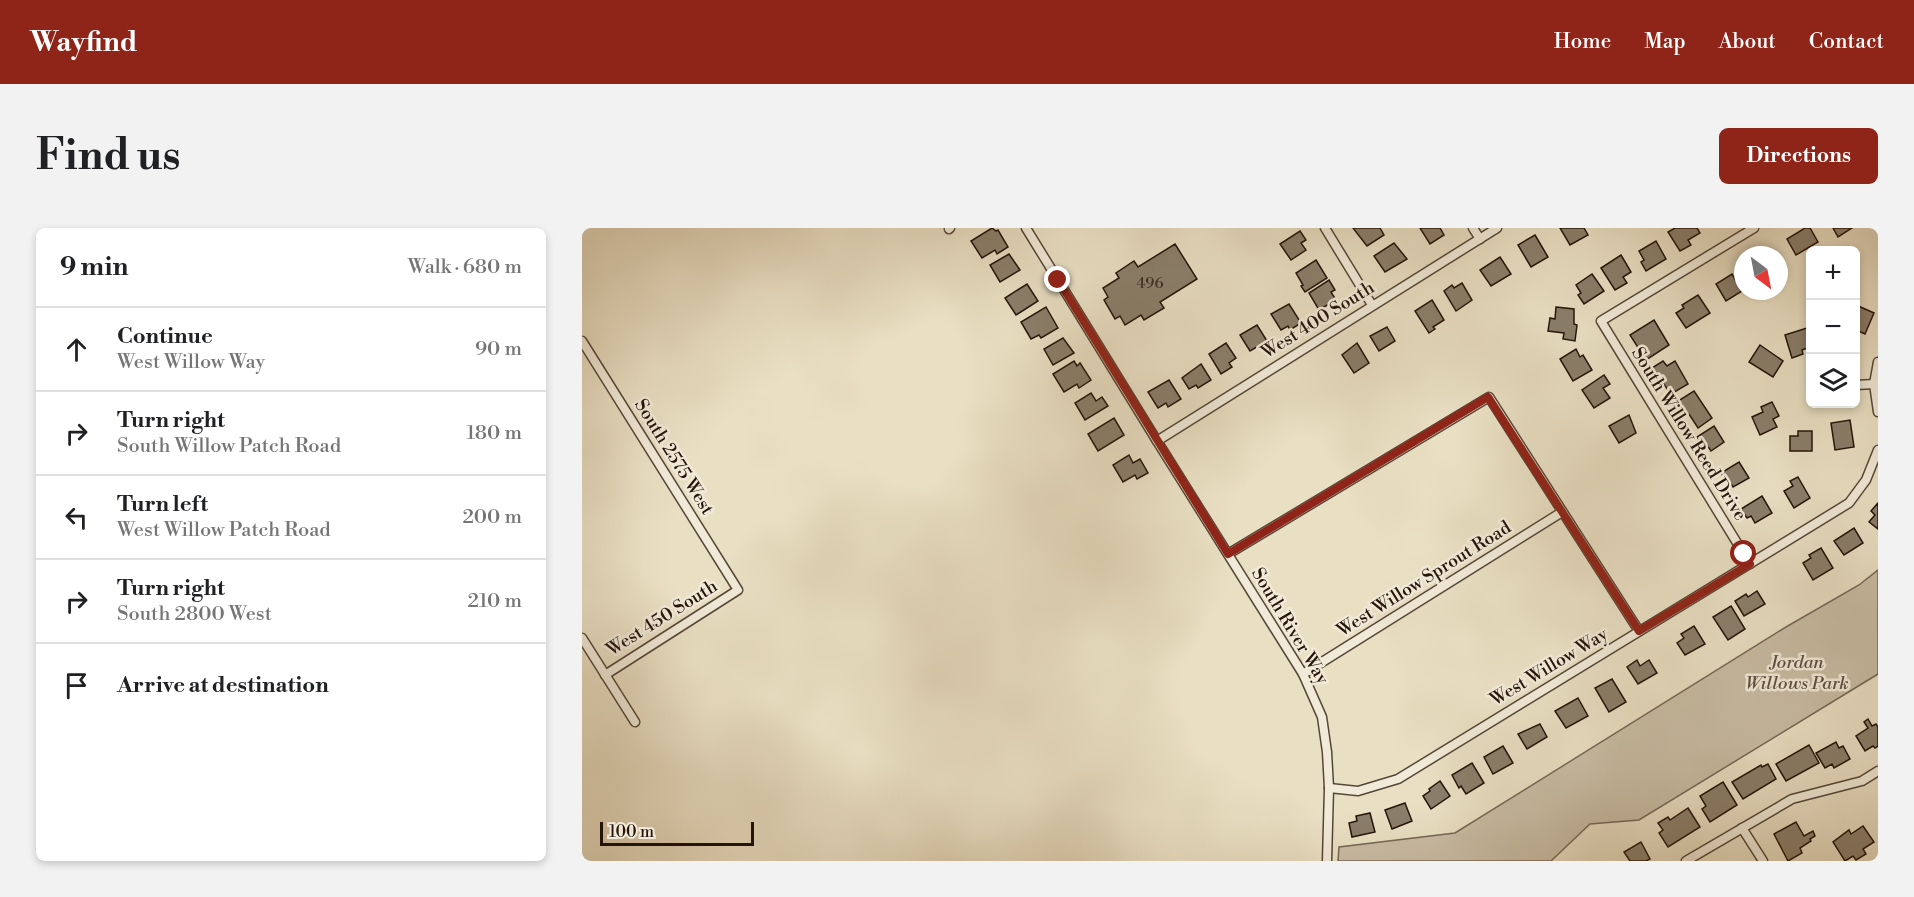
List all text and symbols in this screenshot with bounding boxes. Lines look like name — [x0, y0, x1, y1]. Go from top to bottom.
text: Wayfind — [30, 25, 138, 60]
text: Home — [1554, 29, 1611, 55]
text: Map — [1644, 29, 1686, 55]
text: About — [1719, 29, 1776, 55]
text: Contact — [1809, 29, 1884, 55]
button: Directions — [1719, 128, 1878, 184]
text: Find us — [36, 130, 180, 183]
north arrow — [1734, 246, 1788, 300]
map controls — [1806, 246, 1860, 408]
button: + — [1806, 246, 1860, 300]
text: 9 min — [60, 251, 128, 283]
text: Walk · 680 m — [408, 255, 522, 280]
route end — [1044, 266, 1070, 292]
house number: 496 — [1136, 274, 1164, 293]
street label: West 400 South — [1256, 276, 1379, 364]
button: − — [1806, 300, 1860, 354]
text: Continue — [117, 323, 213, 350]
icon: ahead — [60, 333, 93, 366]
text: 90 m — [475, 337, 522, 362]
street label: South Willow Reed Drive — [1626, 343, 1752, 525]
text: West Willow Way — [117, 350, 265, 375]
button: layers — [1806, 354, 1860, 408]
street label: South 2575 West — [629, 395, 719, 520]
text: Turn right — [117, 407, 225, 434]
icon: right — [60, 417, 93, 450]
text: 180 m — [467, 421, 522, 446]
text: South Willow Patch Road — [117, 434, 341, 459]
text: Turn left — [117, 491, 208, 518]
icon: left — [60, 501, 93, 534]
text: 200 m — [462, 505, 522, 530]
street label: West Willow Sprout Road — [1332, 516, 1516, 643]
text: West Willow Patch Road — [117, 518, 331, 543]
route start — [1730, 540, 1756, 566]
street label: South River Way — [1246, 563, 1334, 689]
text: Turn right — [117, 575, 225, 602]
street label: West 450 South — [601, 575, 722, 662]
icon: right — [60, 585, 93, 618]
text: 210 m — [467, 589, 522, 614]
text: South 2800 West — [117, 602, 272, 627]
street label: West Willow Way — [1485, 623, 1612, 712]
park label: Jordan Willows Park — [1745, 651, 1849, 695]
icon: arrive — [60, 669, 93, 702]
text: Arrive at destination — [117, 672, 329, 699]
scale bar — [600, 819, 754, 846]
text: 100 m — [609, 822, 654, 842]

